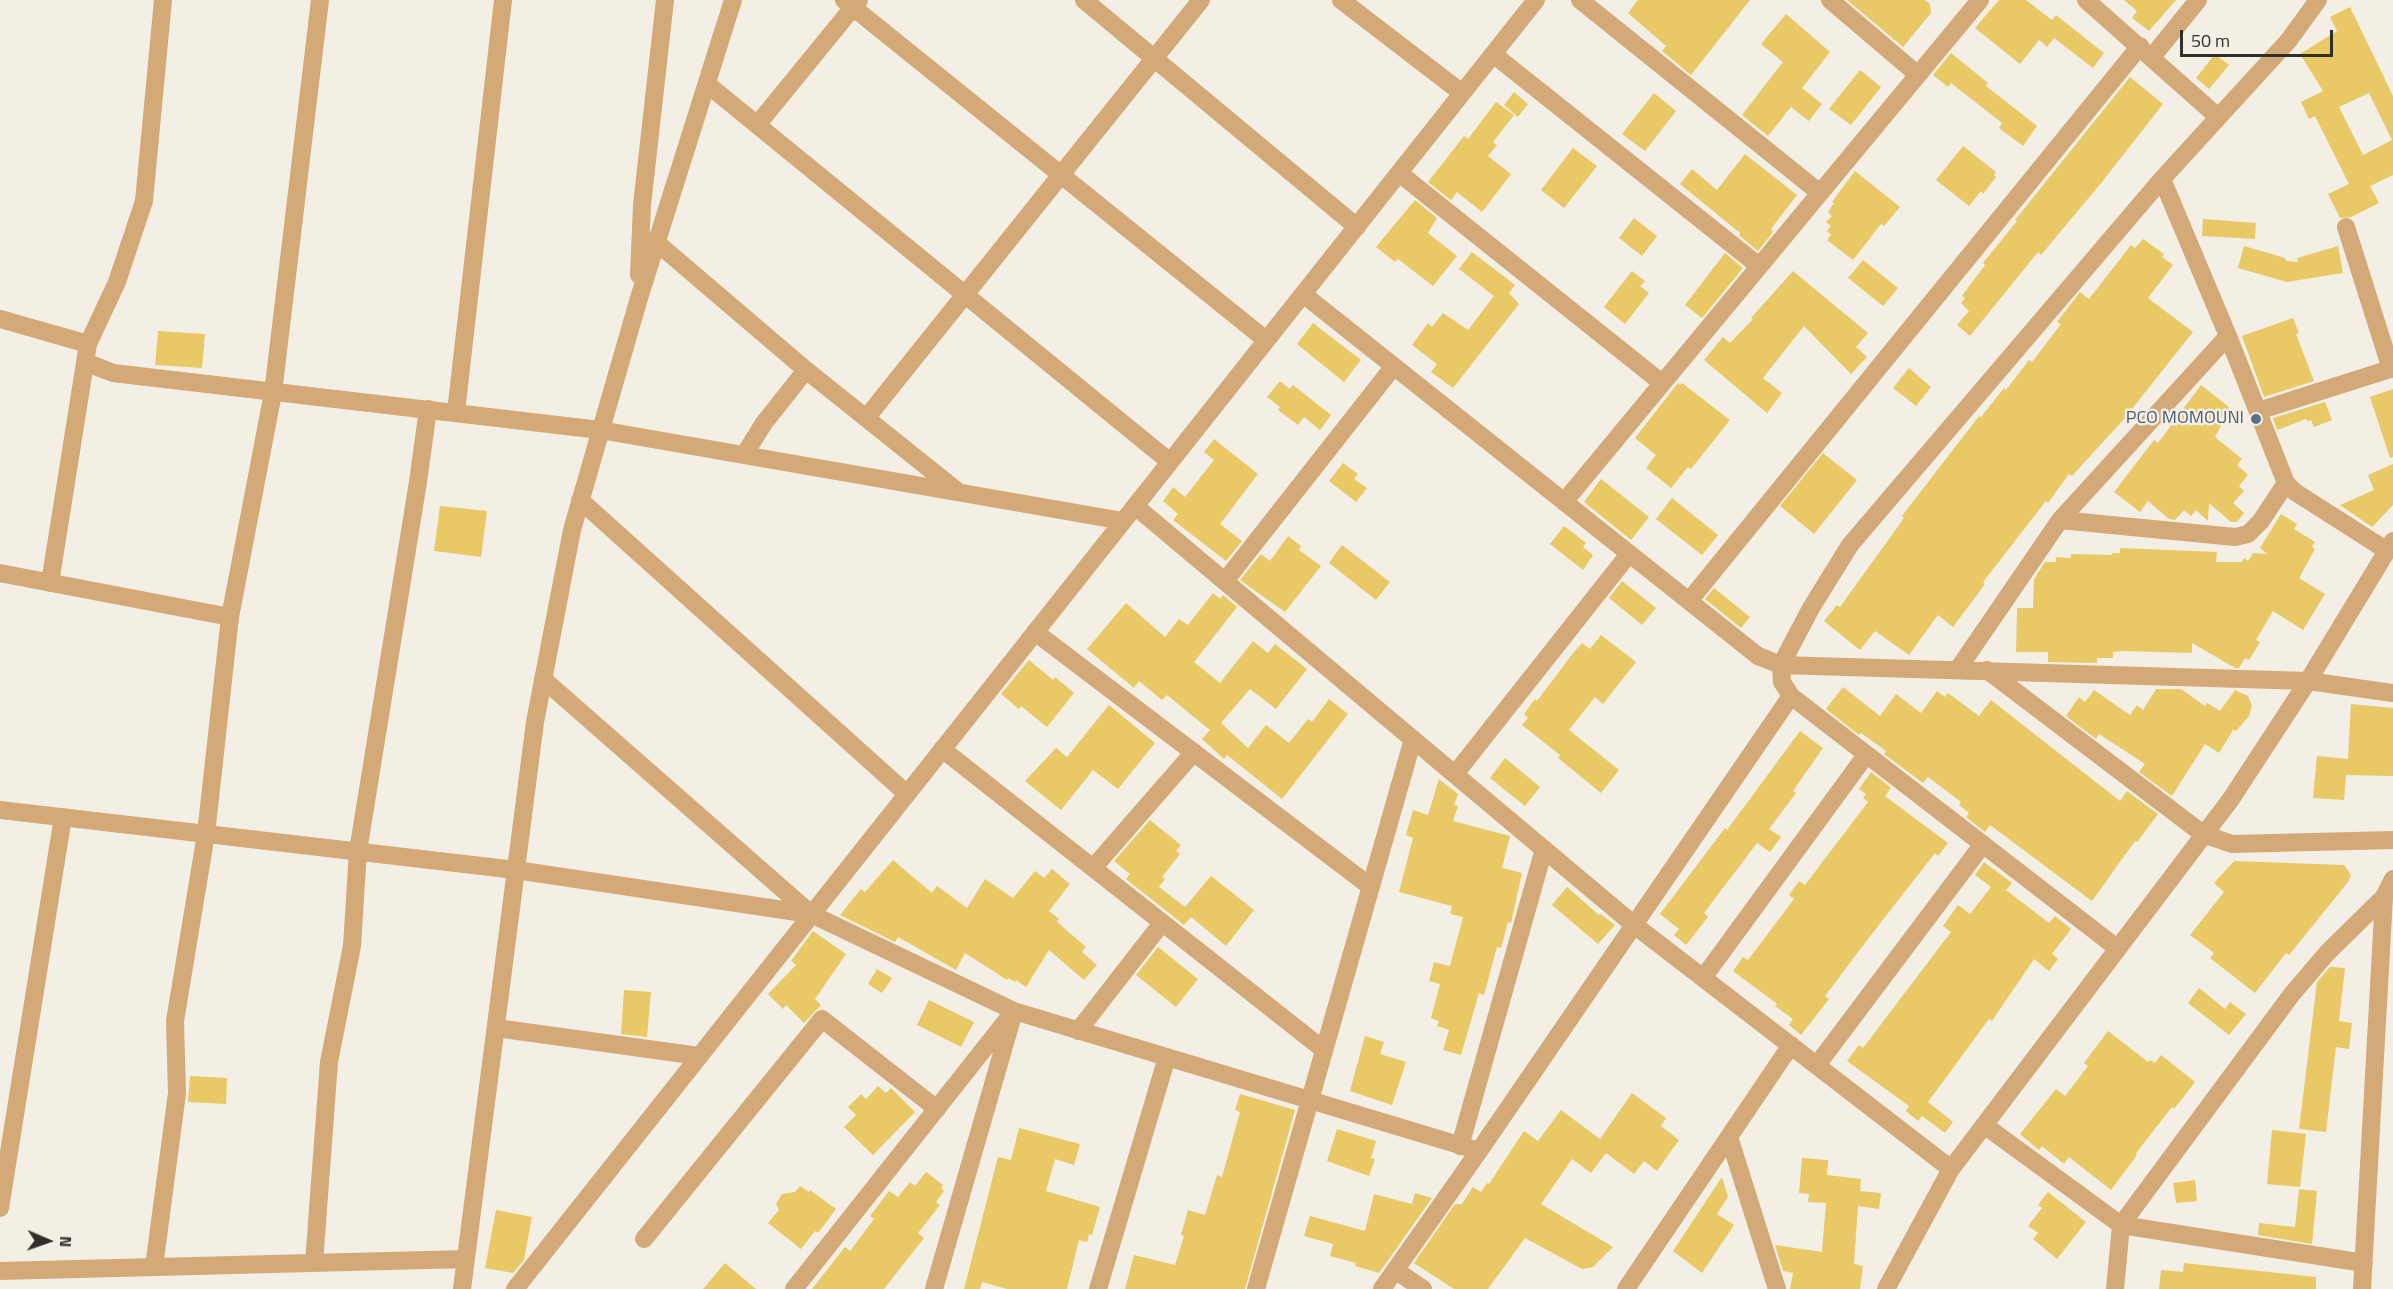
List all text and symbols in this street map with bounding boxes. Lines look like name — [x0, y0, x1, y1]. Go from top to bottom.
scale bar — [2183, 18, 2336, 56]
text: 50 m — [2191, 27, 2230, 54]
place label: PCO MOMOUNI — [2126, 408, 2244, 430]
marker: PCO MOMOUNI — [2249, 412, 2263, 426]
north arrow — [18, 1211, 78, 1271]
text: N — [54, 1236, 78, 1248]

